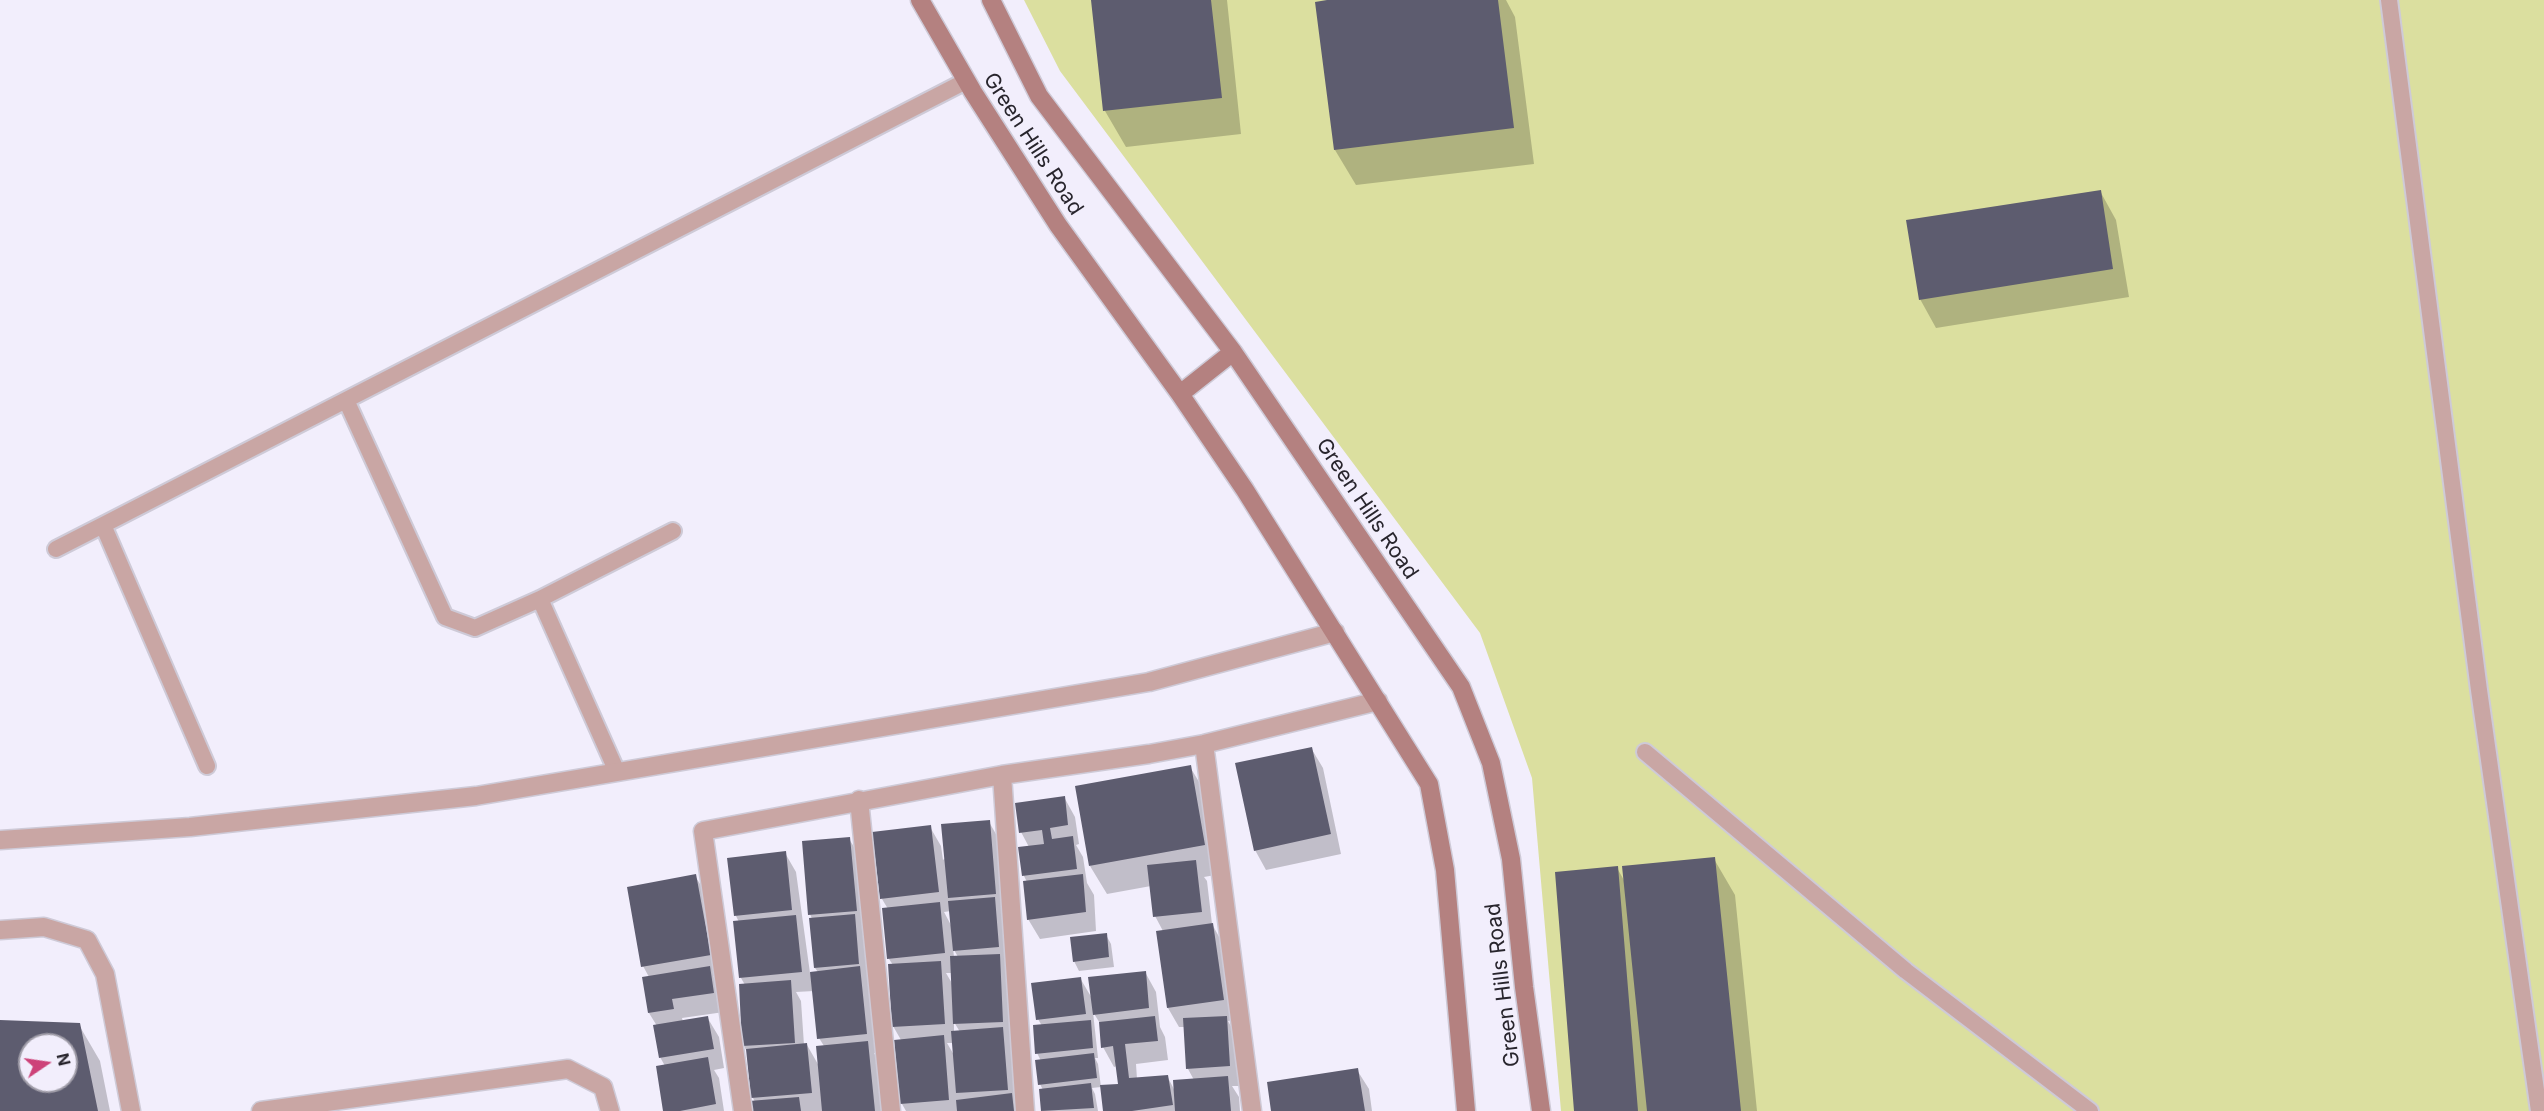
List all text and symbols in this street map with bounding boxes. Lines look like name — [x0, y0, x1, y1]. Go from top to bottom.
street label: Green Hills Road — [978, 68, 1088, 220]
street label: Green Hills Road — [1311, 434, 1423, 584]
street label: Green Hills Road — [1480, 902, 1526, 1068]
north arrow — [18, 1033, 78, 1093]
text: N — [52, 1051, 75, 1068]

